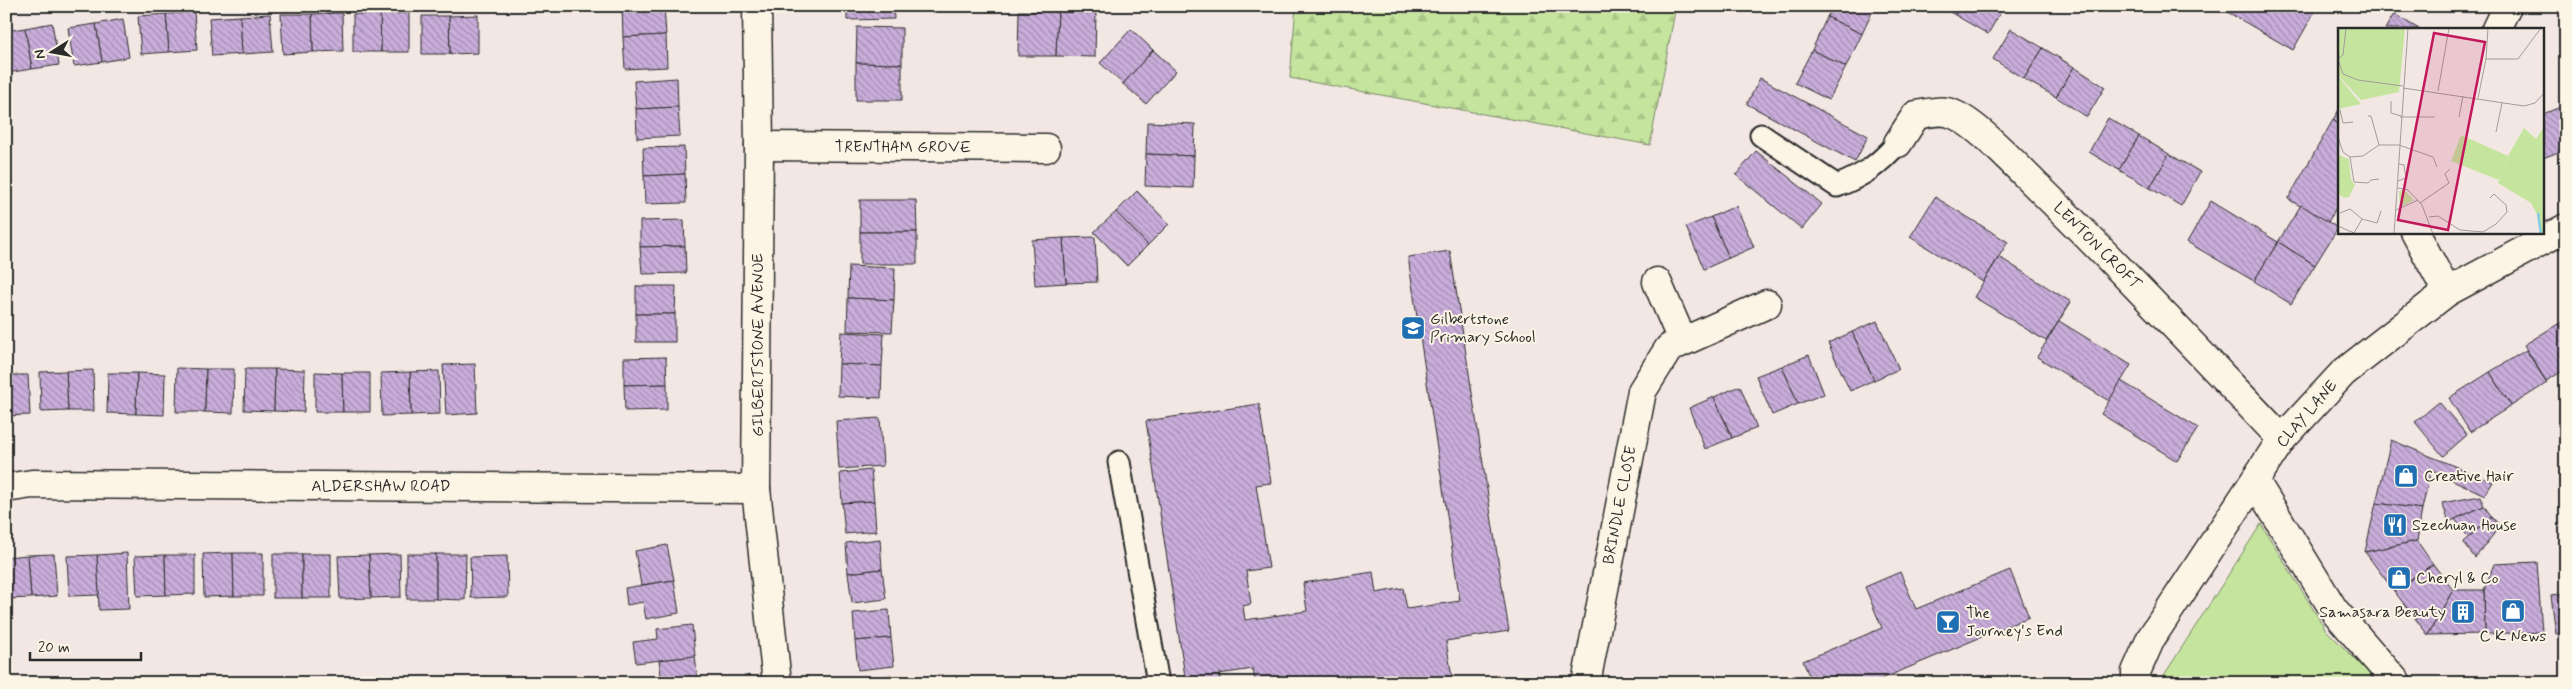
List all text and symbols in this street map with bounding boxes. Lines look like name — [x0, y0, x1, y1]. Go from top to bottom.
north arrow — [28, 28, 78, 78]
inset map — [2338, 28, 2544, 234]
text: N — [30, 48, 50, 61]
street label: TRENTHAM GROVE — [835, 137, 971, 158]
street label: LENTON CROFT — [2049, 198, 2146, 295]
street label: GILBERTSTONE AVENUE — [748, 253, 769, 437]
place label: Gilbertstone Primary School — [1430, 309, 1536, 348]
school or university icon: Gilbertstone Primary School — [1400, 315, 1426, 341]
street label: CLAY LANE — [2272, 376, 2342, 452]
street label: BRINDLE CLOSE — [1598, 444, 1642, 566]
shop icon: Creative Hair — [2393, 463, 2419, 489]
place label: Creative Hair — [2424, 466, 2514, 487]
street label: ALDERSHAW ROAD — [311, 476, 451, 497]
restaurant icon: Szechuan House — [2382, 512, 2408, 538]
place label: Szechuan House — [2412, 515, 2517, 536]
shop icon: Cheryl & Co — [2386, 565, 2412, 591]
place label: Cheryl & Co — [2416, 568, 2499, 589]
shop icon: C K News — [2500, 598, 2526, 624]
building icon: Samasara Beauty — [2450, 599, 2476, 625]
place label: Samasara Beauty — [2319, 602, 2446, 623]
place label: The Journey's End — [1966, 603, 2063, 642]
bar icon: The Journey's End — [1935, 609, 1961, 635]
place label: C K News — [2480, 626, 2546, 647]
scale bar — [30, 629, 141, 661]
text: 20 m — [38, 638, 70, 658]

